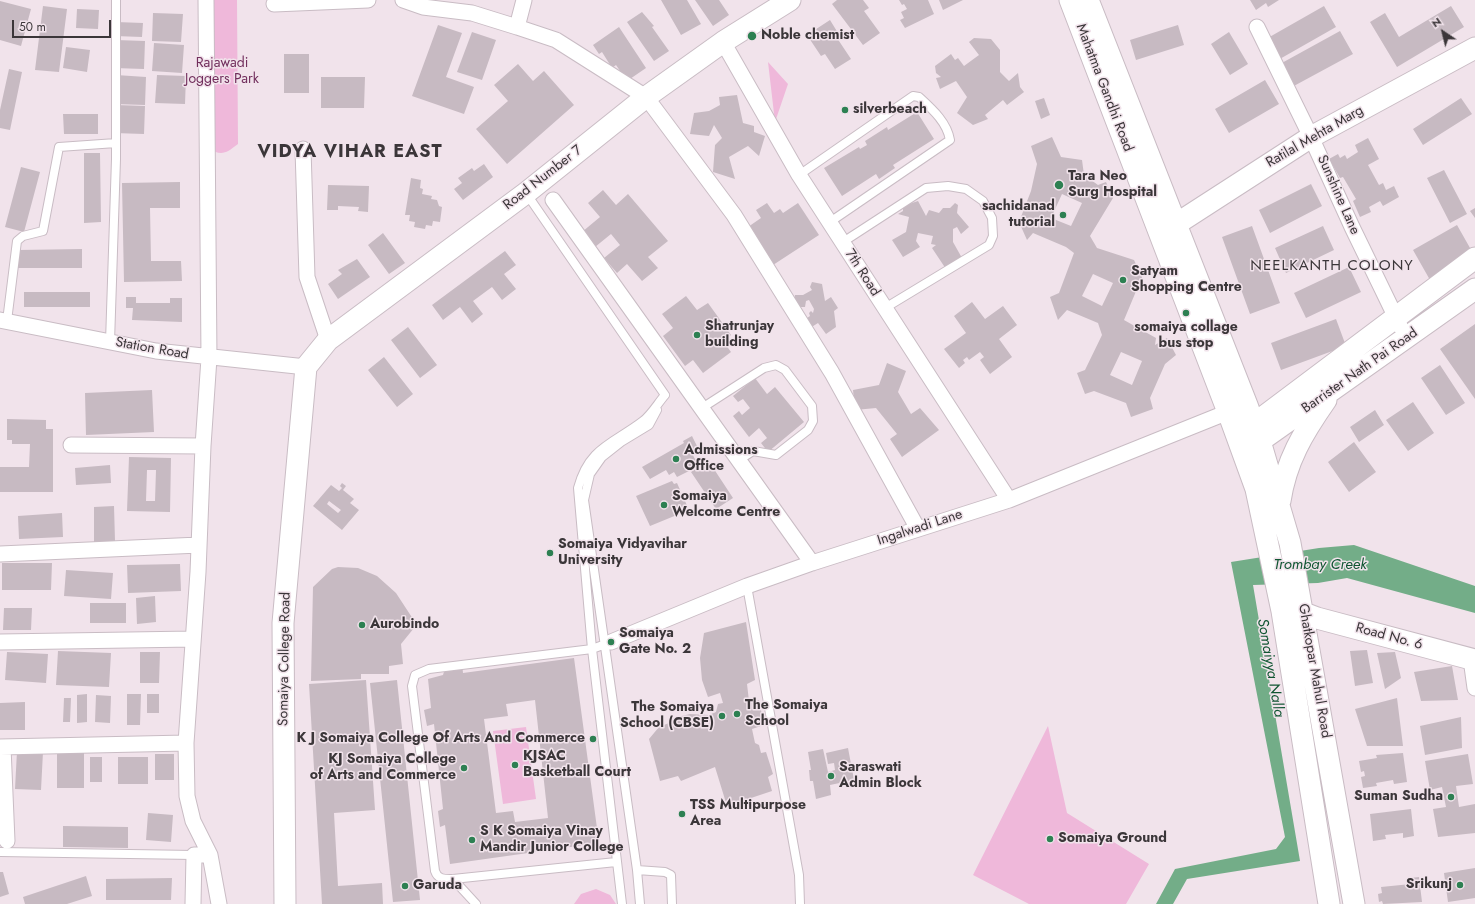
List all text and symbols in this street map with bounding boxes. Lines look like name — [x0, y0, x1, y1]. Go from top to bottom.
scale bar — [14, 12, 113, 38]
north arrow — [1423, 12, 1463, 52]
text: N — [1428, 13, 1444, 31]
text: 50 m — [19, 18, 46, 36]
street label: Mahatma Gandhi Road — [1072, 22, 1136, 154]
place label: Noble chemist — [761, 28, 854, 44]
marker: Noble chemist — [746, 30, 758, 42]
park label: Rajawadi Joggers Park — [185, 56, 259, 88]
place label: silverbeach — [853, 102, 927, 118]
street label: Ratilal Mehta Marg — [1263, 102, 1367, 172]
marker: silverbeach — [840, 105, 850, 115]
district label: VIDYA VIHAR EAST — [257, 142, 443, 164]
street label: Road Number 7 — [500, 142, 586, 214]
street label: Sunshine Lane — [1313, 153, 1363, 237]
place label: Tara Neo Surg Hospital — [1068, 169, 1157, 202]
marker: Tara Neo Surg Hospital — [1053, 179, 1065, 191]
place label: sachidanad tutorial — [982, 199, 1055, 232]
marker: sachidanad tutorial — [1058, 210, 1068, 220]
street label: 7th Road — [841, 246, 883, 300]
district label: NEELKANTH COLONY — [1250, 257, 1414, 275]
place label: Satyam Shopping Centre — [1131, 264, 1242, 296]
marker: Satyam Shopping Centre — [1118, 275, 1128, 285]
marker: somaiya collage bus stop — [1181, 308, 1191, 318]
place label: Shatrunjay building — [705, 319, 774, 352]
place label: somaiya collage bus stop — [1134, 320, 1238, 352]
street label: Barrister Nath Pai Road — [1299, 325, 1421, 417]
marker: Shatrunjay building — [692, 330, 702, 340]
street label: Station Road — [114, 334, 190, 364]
place label: Admissions Office — [684, 443, 758, 476]
marker: Admissions Office — [671, 454, 681, 464]
place label: Somaiya Welcome Centre — [672, 489, 780, 522]
marker: Somaiya Welcome Centre — [659, 500, 669, 510]
street label: Ingalwadi Lane — [875, 506, 965, 550]
place label: Somaiya Vidyavihar University — [558, 537, 687, 570]
marker: Somaiya Vidyavihar University — [545, 548, 555, 558]
water label: Trombay Creek — [1273, 556, 1367, 574]
street label: Somaiya College Road — [275, 592, 295, 726]
street label: Ghatkopar Mahul Road — [1294, 603, 1334, 739]
place label: Aurobindo — [370, 617, 439, 633]
water label: Somaiyya Nalla — [1252, 617, 1288, 719]
marker: Aurobindo — [357, 620, 367, 630]
street label: Road No. 6 — [1354, 620, 1424, 654]
place label: Somaiya Gate No. 2 — [619, 626, 691, 658]
marker: Somaiya Gate No. 2 — [606, 637, 616, 647]
place label: The Somaiya School — [745, 698, 828, 730]
place label: The Somaiya School (CBSE) — [620, 700, 714, 732]
marker: The Somaiya School — [732, 709, 742, 719]
marker: The Somaiya School (CBSE) — [717, 711, 727, 721]
place label: K J Somaiya College Of Arts And Commerce — [297, 731, 585, 747]
marker: K J Somaiya College Of Arts And Commerce — [588, 734, 598, 744]
place label: KJSAC Basketball Court — [523, 749, 631, 782]
place label: KJ Somaiya College of Arts and Commerce — [310, 752, 456, 784]
marker: KJSAC Basketball Court — [510, 760, 520, 770]
place label: Saraswati Admin Block — [839, 760, 922, 792]
marker: KJ Somaiya College of Arts and Commerce — [459, 763, 469, 773]
marker: Saraswati Admin Block — [826, 771, 836, 781]
place label: Suman Sudha — [1354, 789, 1443, 805]
marker: Suman Sudha — [1446, 792, 1456, 802]
place label: TSS Multipurpose Area — [690, 798, 806, 830]
marker: TSS Multipurpose Area — [677, 809, 687, 819]
place label: S K Somaiya Vinay Mandir Junior College — [480, 824, 624, 856]
place label: Somaiya Ground — [1058, 831, 1167, 847]
marker: Somaiya Ground — [1045, 834, 1055, 844]
marker: S K Somaiya Vinay Mandir Junior College — [467, 835, 477, 845]
place label: Srikunj — [1406, 877, 1452, 893]
place label: Garuda — [413, 878, 462, 894]
marker: Srikunj — [1455, 880, 1465, 890]
marker: Garuda — [400, 881, 410, 891]

